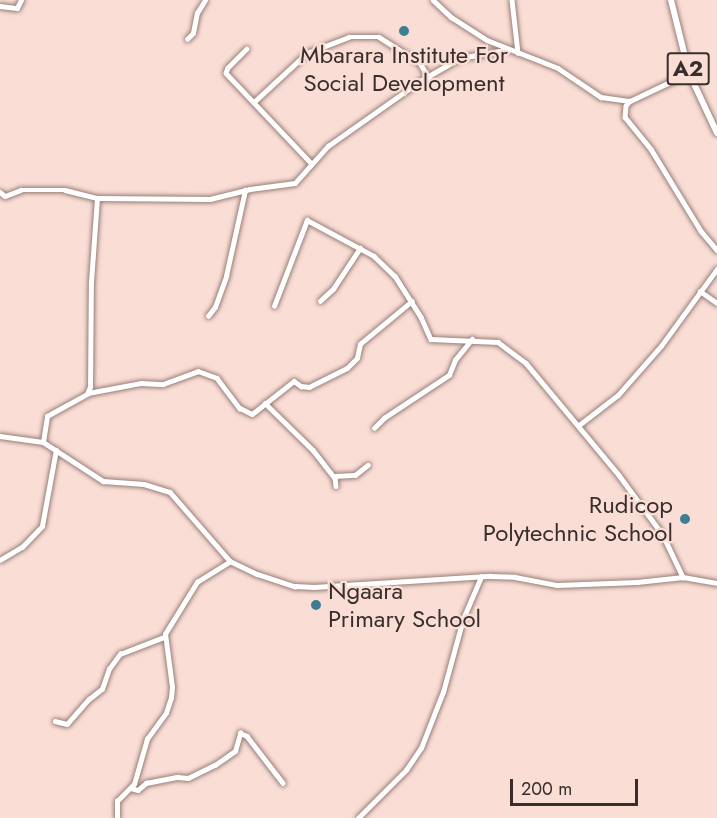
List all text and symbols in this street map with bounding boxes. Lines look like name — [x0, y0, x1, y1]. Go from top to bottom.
marker: Mbarara Institute For Social Development — [397, 24, 411, 38]
place label: Mbarara Institute For Social Development — [300, 41, 508, 97]
road number: A2 — [666, 50, 710, 88]
place label: Rudicop Polytechnic School — [483, 491, 673, 547]
marker: Rudicop Polytechnic School — [678, 512, 692, 526]
place label: Ngaara Primary School — [328, 577, 481, 633]
marker: Ngaara Primary School — [309, 598, 323, 612]
scale bar — [513, 767, 640, 805]
text: 200 m — [521, 776, 572, 802]

